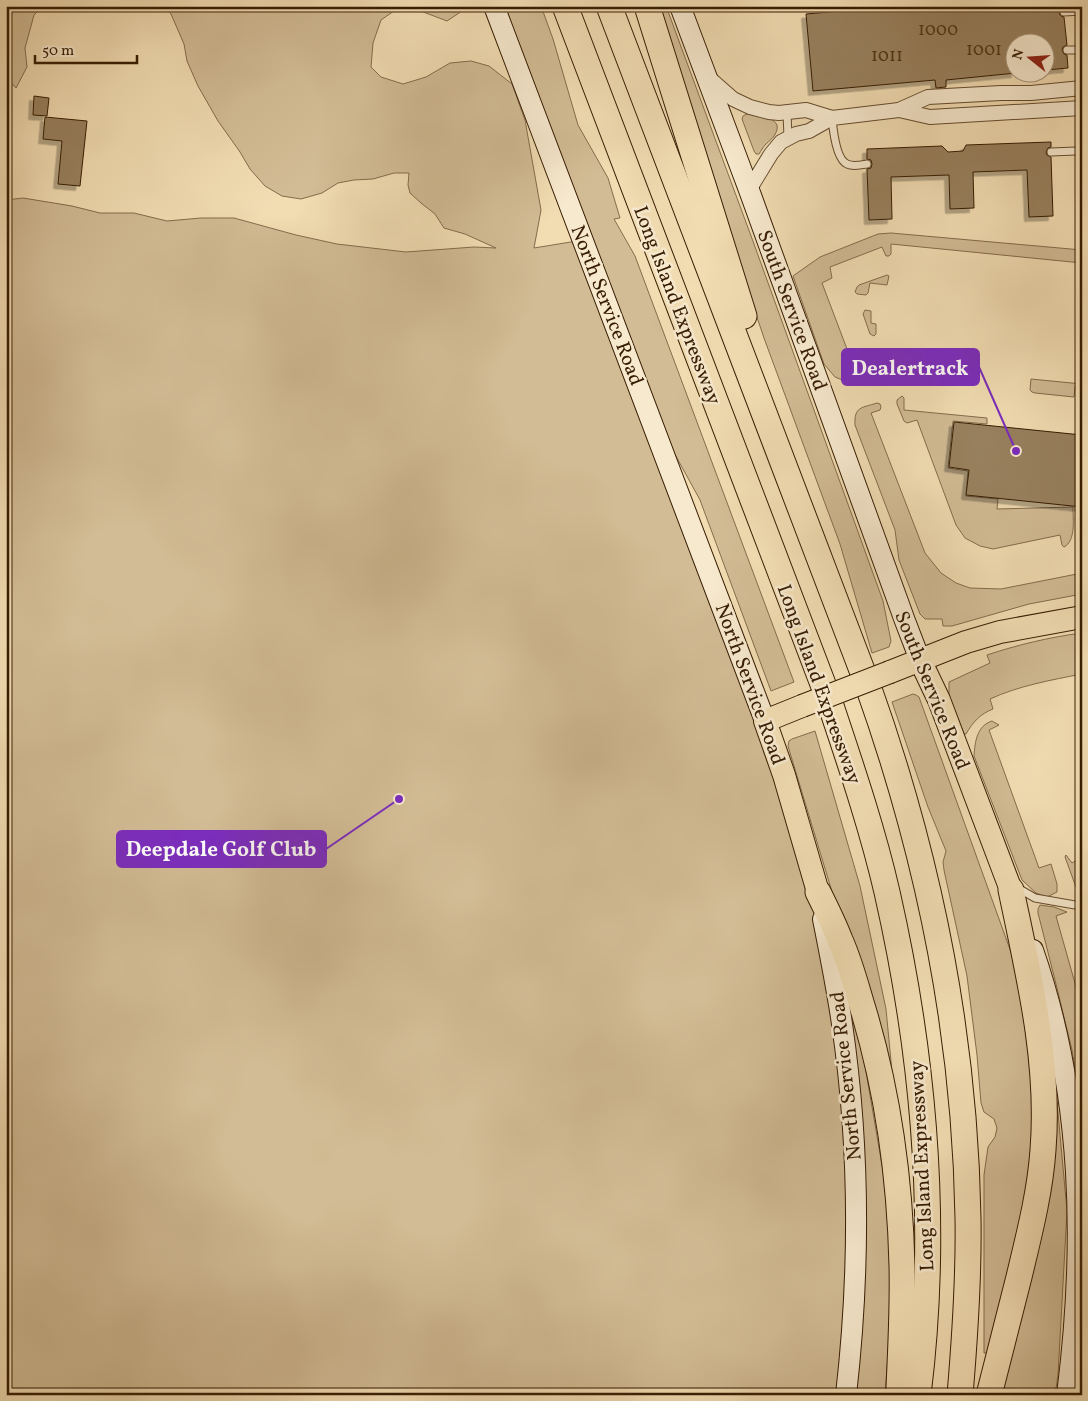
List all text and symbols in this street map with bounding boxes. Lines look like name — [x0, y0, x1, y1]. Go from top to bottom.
house number: 1000 — [918, 18, 958, 43]
scale bar — [35, 32, 138, 64]
north arrow — [1006, 32, 1056, 82]
house number: 1001 — [966, 38, 1002, 63]
text: 50 m — [42, 41, 74, 62]
house number: 1011 — [871, 44, 903, 69]
text: N — [1008, 47, 1030, 62]
street label: Long Island Expressway — [625, 202, 727, 409]
street label: North Service Road — [563, 221, 650, 390]
street label: South Service Road — [749, 227, 833, 395]
callout: Dealertrack — [842, 349, 979, 385]
text: Dealertrack — [851, 355, 969, 384]
street label: Long Island Expressway — [769, 581, 867, 789]
street label: North Service Road — [707, 600, 791, 769]
street label: South Service Road — [887, 607, 976, 774]
callout: Deepdale Golf Club — [117, 831, 326, 867]
text: Deepdale Golf Club — [126, 836, 316, 865]
street label: North Service Road — [824, 990, 870, 1162]
street label: Long Island Expressway — [903, 1060, 942, 1272]

